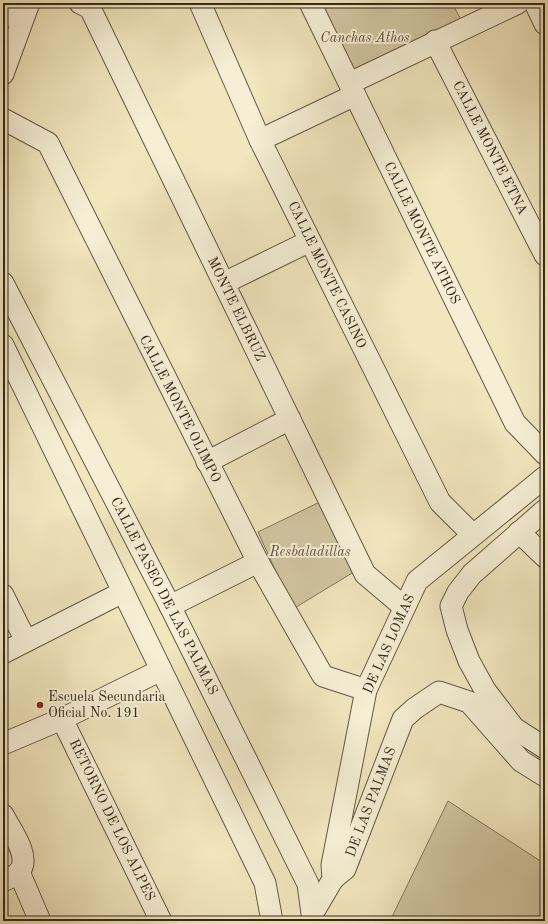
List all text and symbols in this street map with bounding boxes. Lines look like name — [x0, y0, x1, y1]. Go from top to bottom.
park label: Canchas Athos — [320, 31, 410, 45]
street label: CALLE MONTE ETNA — [450, 79, 530, 217]
street label: CALLE MONTE ATHOS — [381, 160, 463, 306]
street label: CALLE MONTE CASINO — [285, 199, 369, 351]
street label: MONTE ELBRUZ — [205, 255, 267, 363]
street label: CALLE MONTE OLIMPO — [137, 333, 223, 485]
street label: CALLE PASEO DE LAS PALMAS — [108, 495, 220, 697]
park label: Resbaladillas — [268, 545, 351, 559]
street label: DE LAS LOMAS — [361, 592, 417, 696]
place label: Escuela Secundaria Oficial No. 191 — [48, 690, 165, 720]
marker: Escuela Secundaria Oficial No. 191 — [35, 700, 45, 710]
street label: RETORNO DE LOS ALPES — [67, 737, 157, 903]
street label: DE LAS PALMAS — [344, 745, 398, 859]

